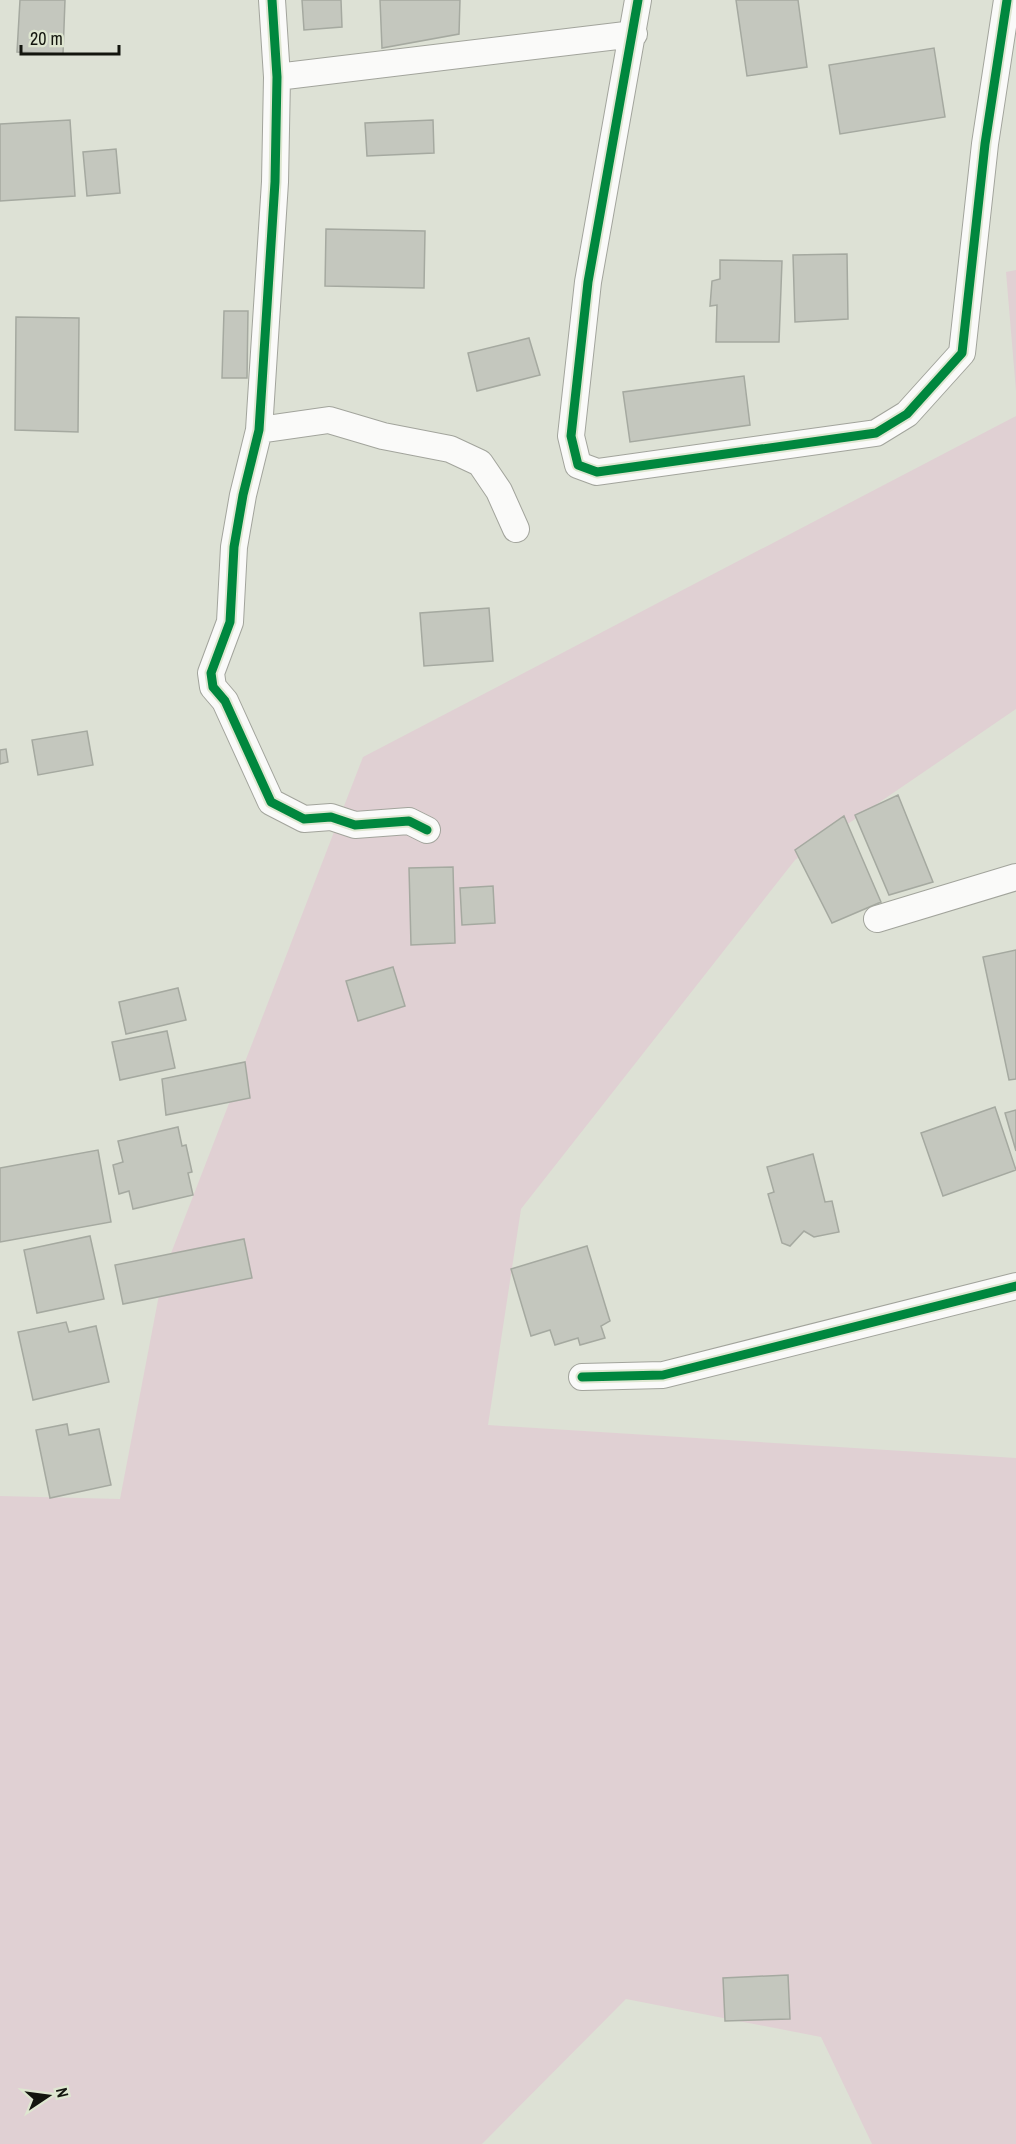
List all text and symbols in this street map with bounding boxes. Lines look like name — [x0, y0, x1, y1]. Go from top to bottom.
scale bar — [21, 18, 118, 56]
text: 20 m — [30, 26, 63, 51]
north arrow — [18, 2066, 78, 2126]
text: N — [51, 2086, 74, 2100]

